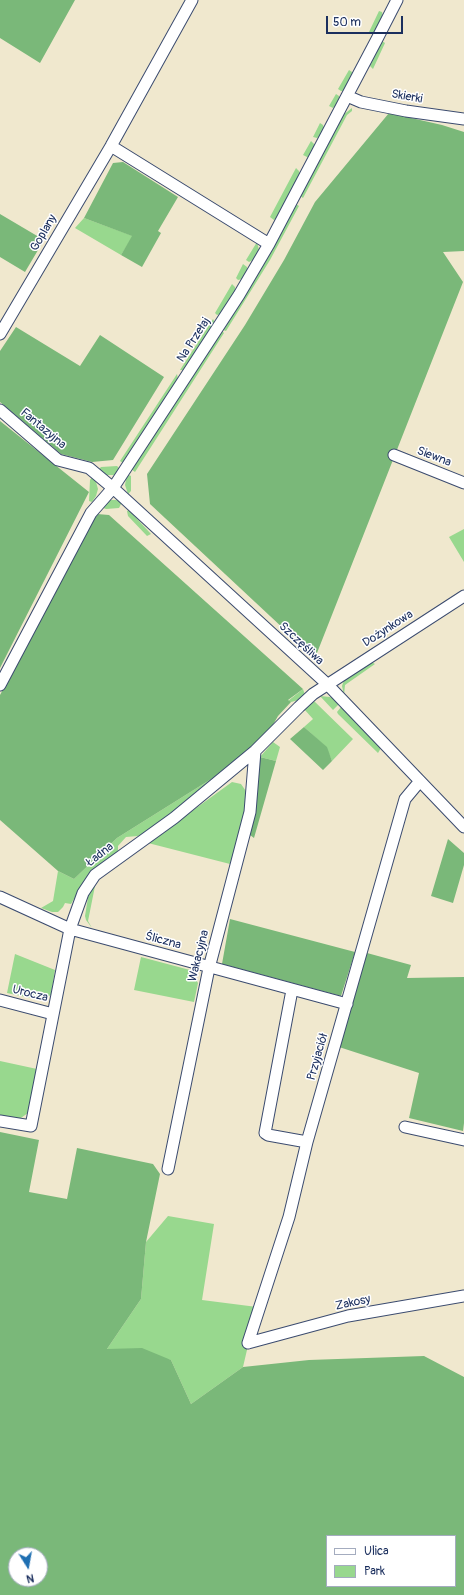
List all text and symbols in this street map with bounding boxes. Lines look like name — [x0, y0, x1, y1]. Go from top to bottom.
scale bar — [328, 8, 405, 34]
text: 50 m — [333, 15, 361, 30]
street label: Skierki — [390, 87, 424, 107]
street label: Goplany — [28, 212, 60, 254]
street label: Na Przełaj — [174, 315, 214, 365]
street label: Fantazyjna — [17, 406, 69, 452]
street label: Siewna — [415, 444, 453, 470]
street label: Dożynkowa — [360, 607, 416, 651]
street label: Szczęśliwa — [276, 620, 326, 668]
street label: Ładna — [83, 840, 117, 870]
street label: Śliczna — [143, 929, 183, 953]
street label: Wakacyjna — [186, 929, 212, 983]
street label: Urocza — [11, 983, 49, 1005]
street label: Przyjaciół — [304, 1032, 332, 1082]
street label: Zakosy — [334, 1292, 372, 1314]
legend — [326, 1535, 456, 1587]
text: Ulica — [364, 1544, 389, 1559]
north arrow — [8, 1547, 48, 1587]
text: Park — [364, 1564, 385, 1579]
text: N — [25, 1571, 35, 1585]

